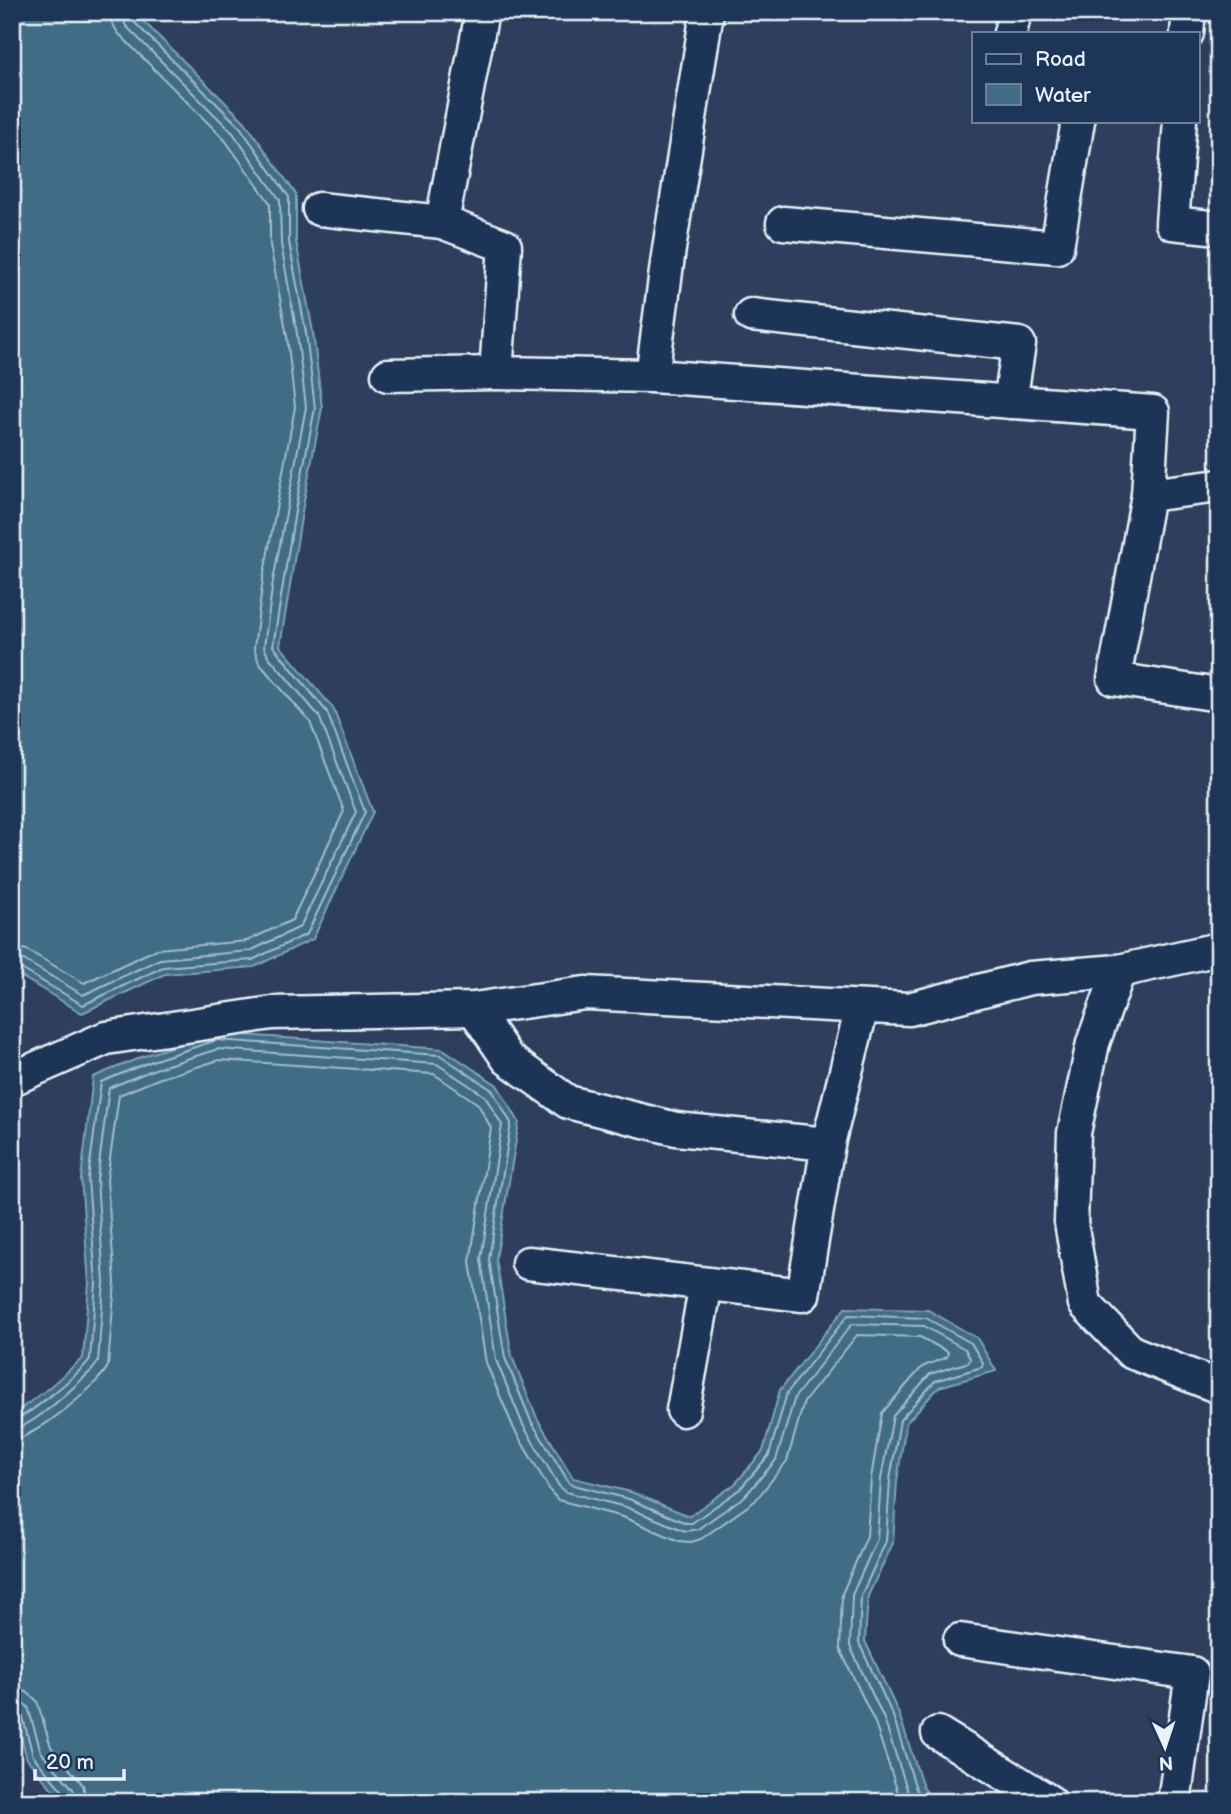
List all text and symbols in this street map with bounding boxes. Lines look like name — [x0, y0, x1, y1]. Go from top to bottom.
legend — [972, 32, 1200, 122]
text: Road — [1035, 47, 1086, 72]
text: Water — [1035, 83, 1091, 108]
north arrow — [1130, 1713, 1200, 1783]
scale bar — [35, 1737, 124, 1781]
text: 20 m — [46, 1750, 94, 1775]
text: N — [1158, 1751, 1174, 1774]

